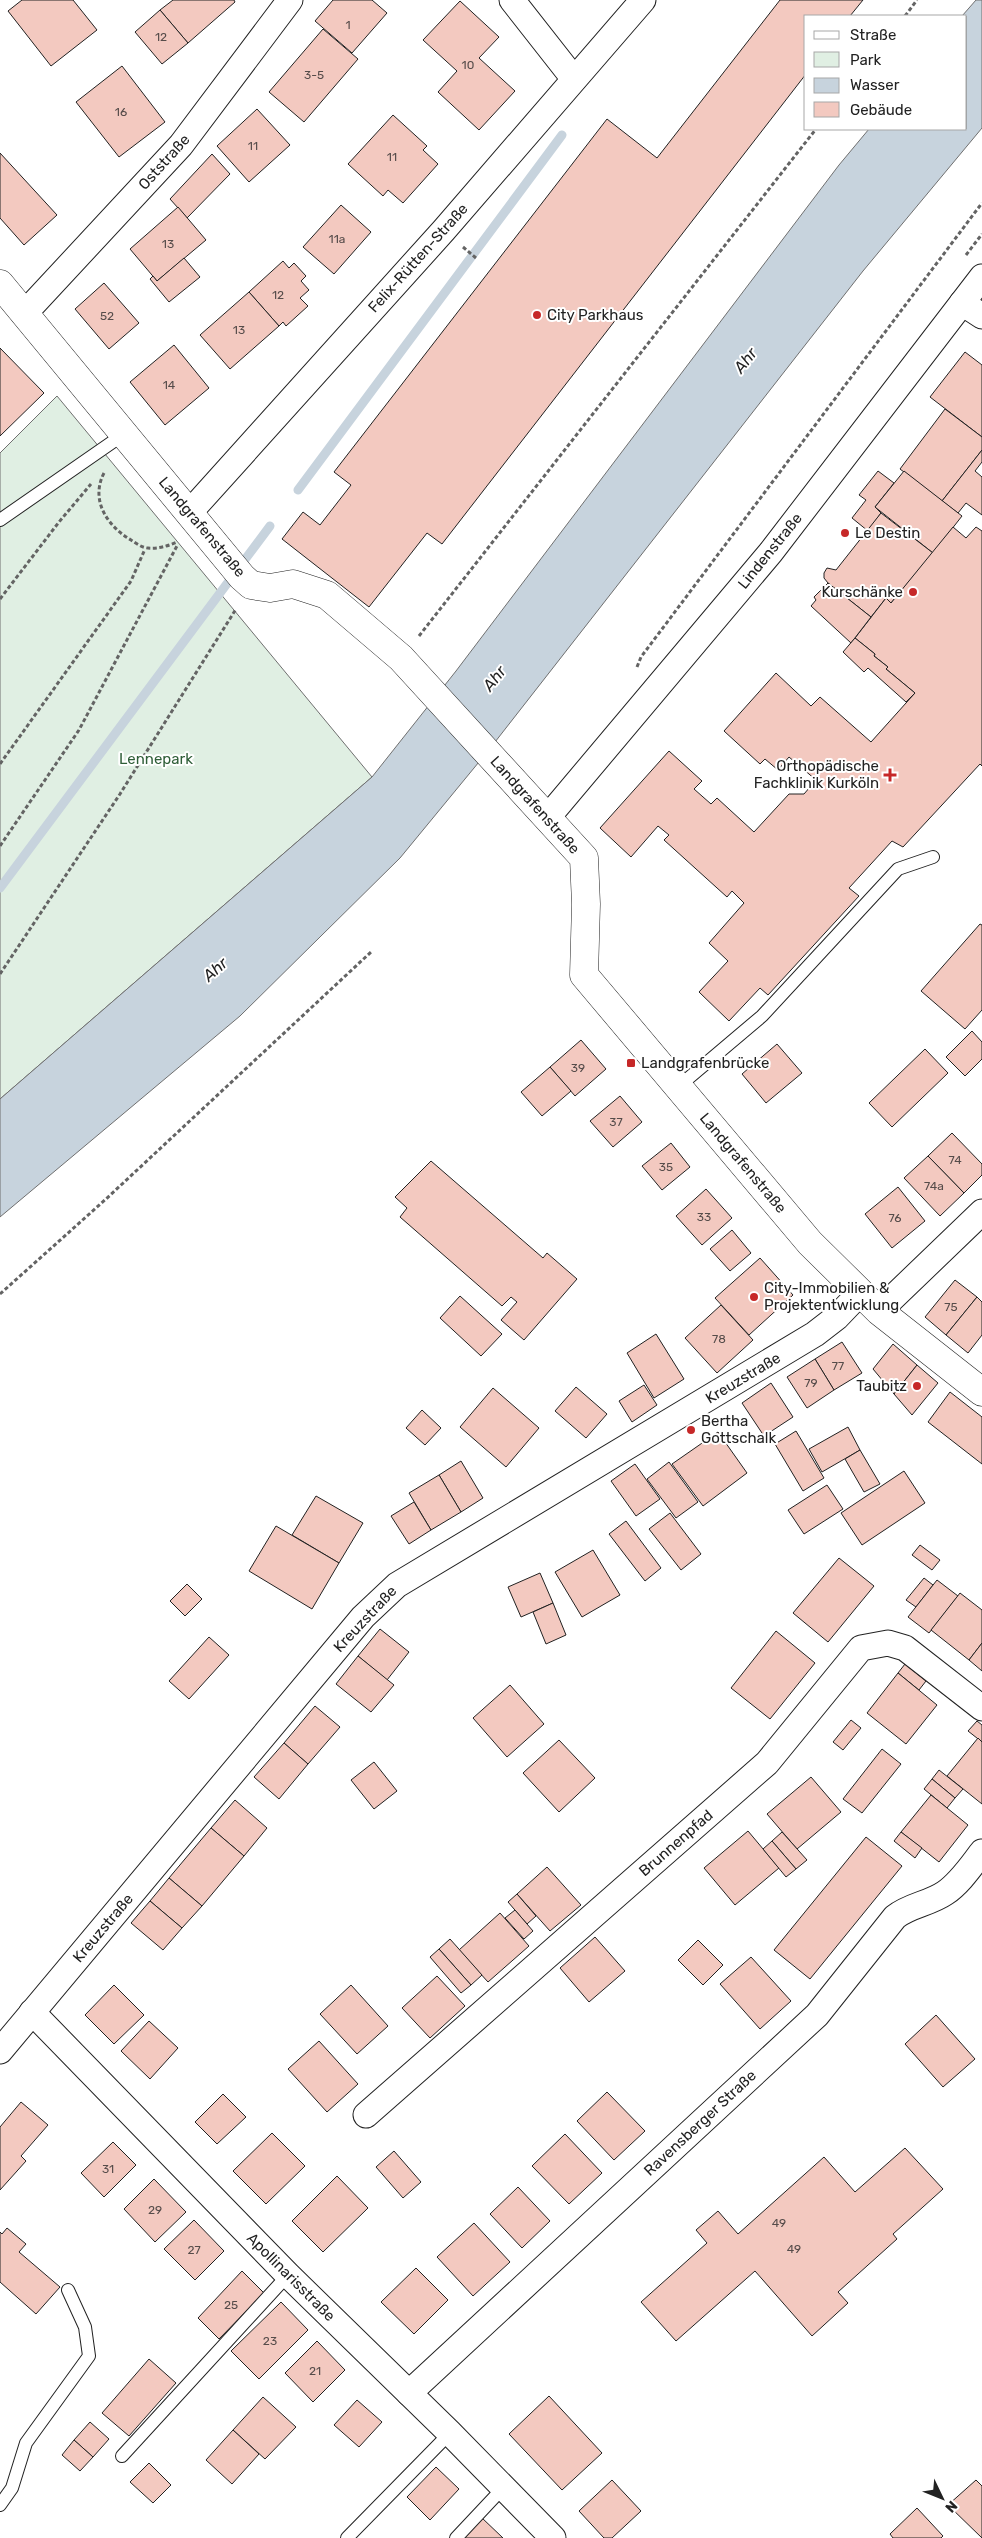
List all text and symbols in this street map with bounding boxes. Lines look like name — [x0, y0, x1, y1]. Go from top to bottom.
legend — [804, 15, 967, 130]
house number: 1 — [345, 18, 351, 32]
text: Straße — [850, 26, 896, 44]
house number: 12 — [155, 30, 167, 44]
text: Park — [850, 51, 881, 69]
house number: 10 — [462, 58, 474, 72]
house number: 3-5 — [304, 68, 324, 82]
text: Wasser — [850, 76, 900, 94]
text: Gebäude — [850, 101, 912, 119]
house number: 16 — [115, 105, 127, 119]
street label: Oststraße — [134, 131, 194, 193]
house number: 11 — [248, 139, 258, 153]
house number: 11 — [387, 150, 397, 164]
street label: Felix-Rütten-Straße — [364, 200, 472, 316]
house number: 11a — [329, 232, 345, 246]
house number: 13 — [162, 237, 174, 251]
house number: 12 — [272, 288, 284, 302]
place label: City Parkhaus — [547, 306, 644, 324]
house number: 52 — [100, 309, 114, 323]
marker: City Parkhaus — [531, 309, 543, 321]
house number: 13 — [233, 323, 245, 337]
water label: Ahr — [729, 343, 762, 377]
house number: 14 — [163, 378, 176, 392]
street label: Landgrafenstraße — [155, 473, 249, 581]
street label: Lindenstraße — [734, 510, 806, 592]
place label: Le Destin — [855, 524, 920, 542]
marker: Le Destin — [839, 527, 851, 539]
place label: Kurschänke — [821, 583, 903, 601]
marker: Kurschänke — [907, 586, 919, 598]
water label: Ahr — [478, 661, 511, 695]
park label: Lennepark — [119, 750, 193, 768]
street label: Landgrafenstraße — [486, 752, 584, 858]
place label: Orthopädische Fachklinik Kurköln — [754, 757, 879, 792]
marker: Orthopädische Fachklinik Kurköln — [883, 768, 897, 782]
water label: Ahr — [198, 953, 232, 986]
place label: Landgrafenbrücke — [641, 1054, 769, 1072]
marker: Landgrafenbrücke — [625, 1057, 637, 1069]
house number: 39 — [571, 1061, 585, 1075]
street label: Landgrafenstraße — [696, 1109, 790, 1217]
house number: 37 — [609, 1115, 623, 1129]
house number: 74 — [948, 1153, 962, 1167]
house number: 35 — [659, 1160, 673, 1174]
house number: 74a — [924, 1179, 944, 1193]
house number: 33 — [697, 1210, 711, 1224]
house number: 76 — [888, 1211, 902, 1225]
place label: City-Immobilien & Projektentwicklung — [764, 1279, 899, 1314]
marker: City-Immobilien & Projektentwicklung — [748, 1291, 760, 1303]
house number: 75 — [944, 1300, 958, 1314]
house number: 78 — [712, 1332, 726, 1346]
street label: Kreuzstraße — [702, 1349, 784, 1407]
house number: 77 — [832, 1359, 844, 1373]
house number: 79 — [804, 1376, 818, 1390]
place label: Taubitz — [856, 1377, 907, 1395]
marker: Taubitz — [911, 1380, 923, 1392]
place label: Bertha Gottschalk — [701, 1412, 776, 1447]
marker: Bertha Gottschalk — [685, 1424, 697, 1436]
street label: Kreuzstraße — [330, 1582, 400, 1656]
street label: Brunnenpfad — [635, 1806, 717, 1880]
street label: Kreuzstraße — [69, 1890, 137, 1966]
street label: Ravensberger Straße — [640, 2066, 760, 2180]
house number: 31 — [102, 2162, 114, 2176]
house number: 29 — [148, 2203, 162, 2217]
house number: 49 — [772, 2216, 786, 2230]
street label: Apollinarisstraße — [243, 2229, 339, 2325]
house number: 49 — [787, 2242, 801, 2256]
house number: 27 — [187, 2243, 201, 2257]
house number: 25 — [224, 2298, 238, 2312]
house number: 23 — [263, 2334, 277, 2348]
house number: 21 — [309, 2364, 321, 2378]
north arrow — [917, 2473, 967, 2523]
text: N — [941, 2497, 961, 2516]

